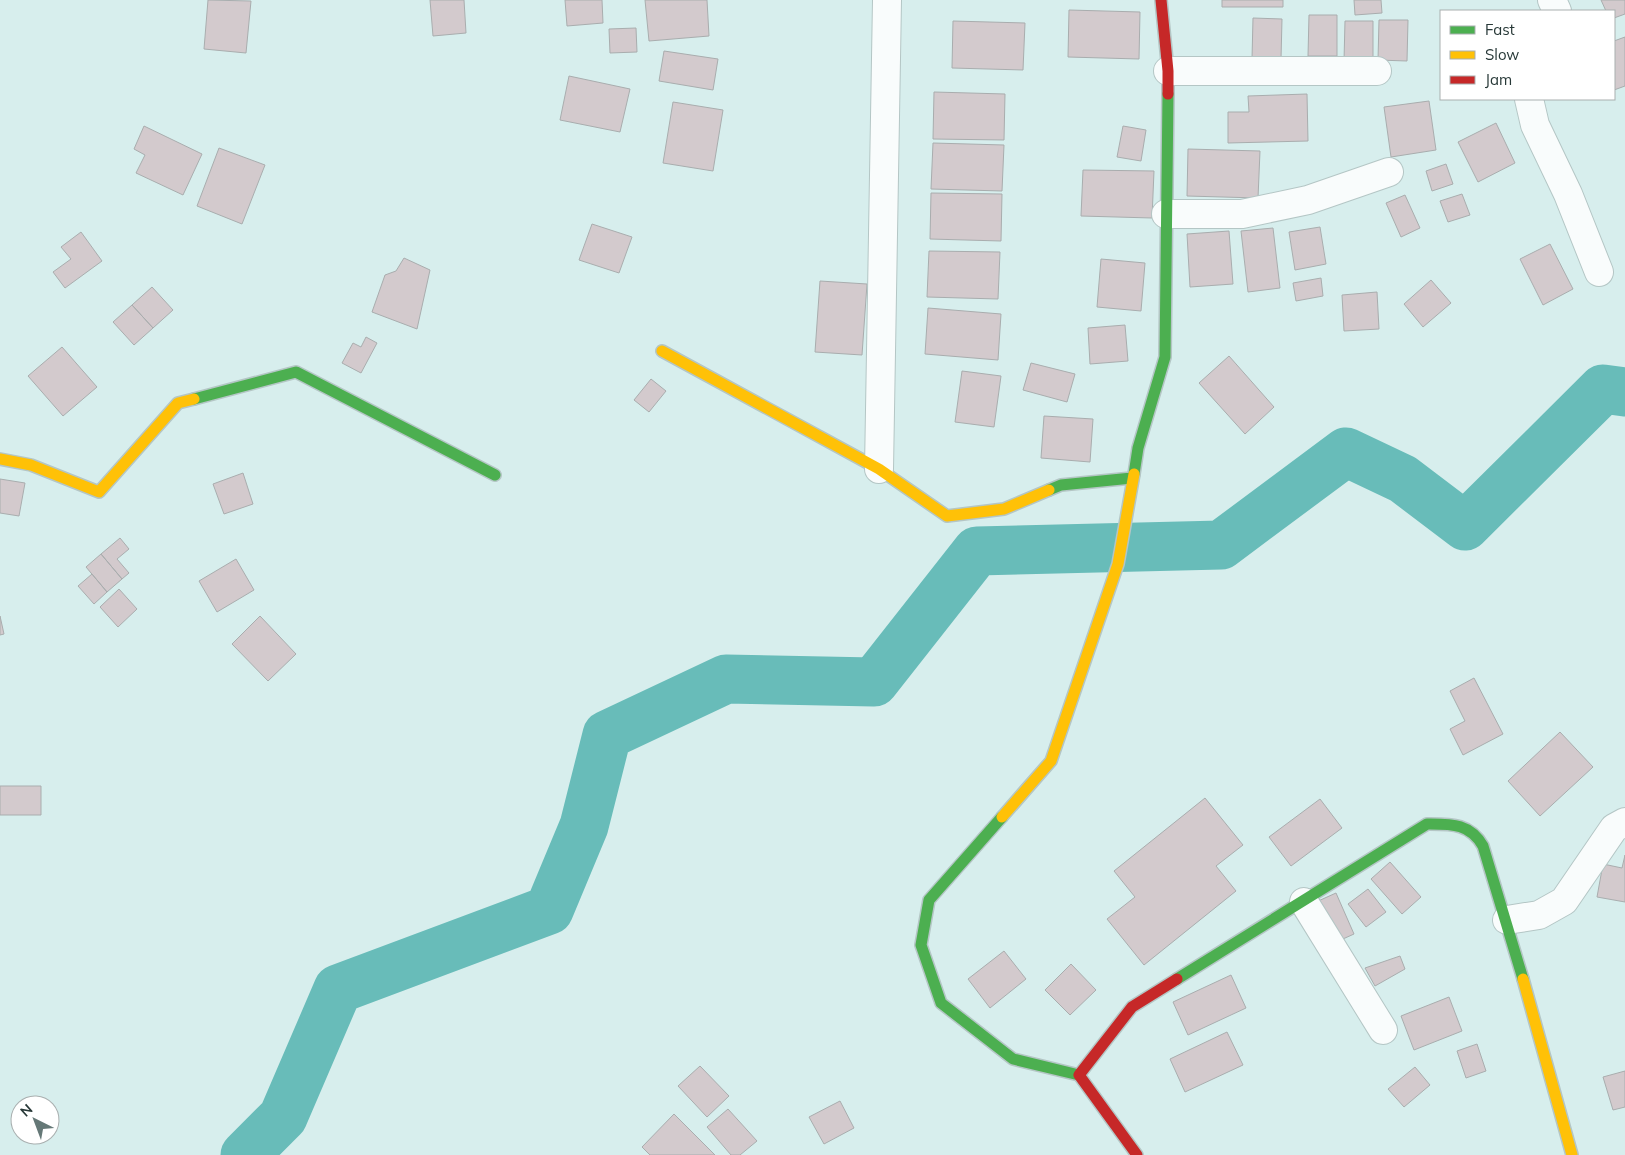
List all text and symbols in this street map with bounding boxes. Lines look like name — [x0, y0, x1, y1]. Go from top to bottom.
legend — [1440, 10, 1615, 100]
text: Fast — [1485, 20, 1515, 39]
text: Slow — [1485, 45, 1519, 64]
text: Jam — [1485, 70, 1512, 89]
north arrow — [10, 1095, 60, 1145]
text: N — [16, 1100, 36, 1121]

